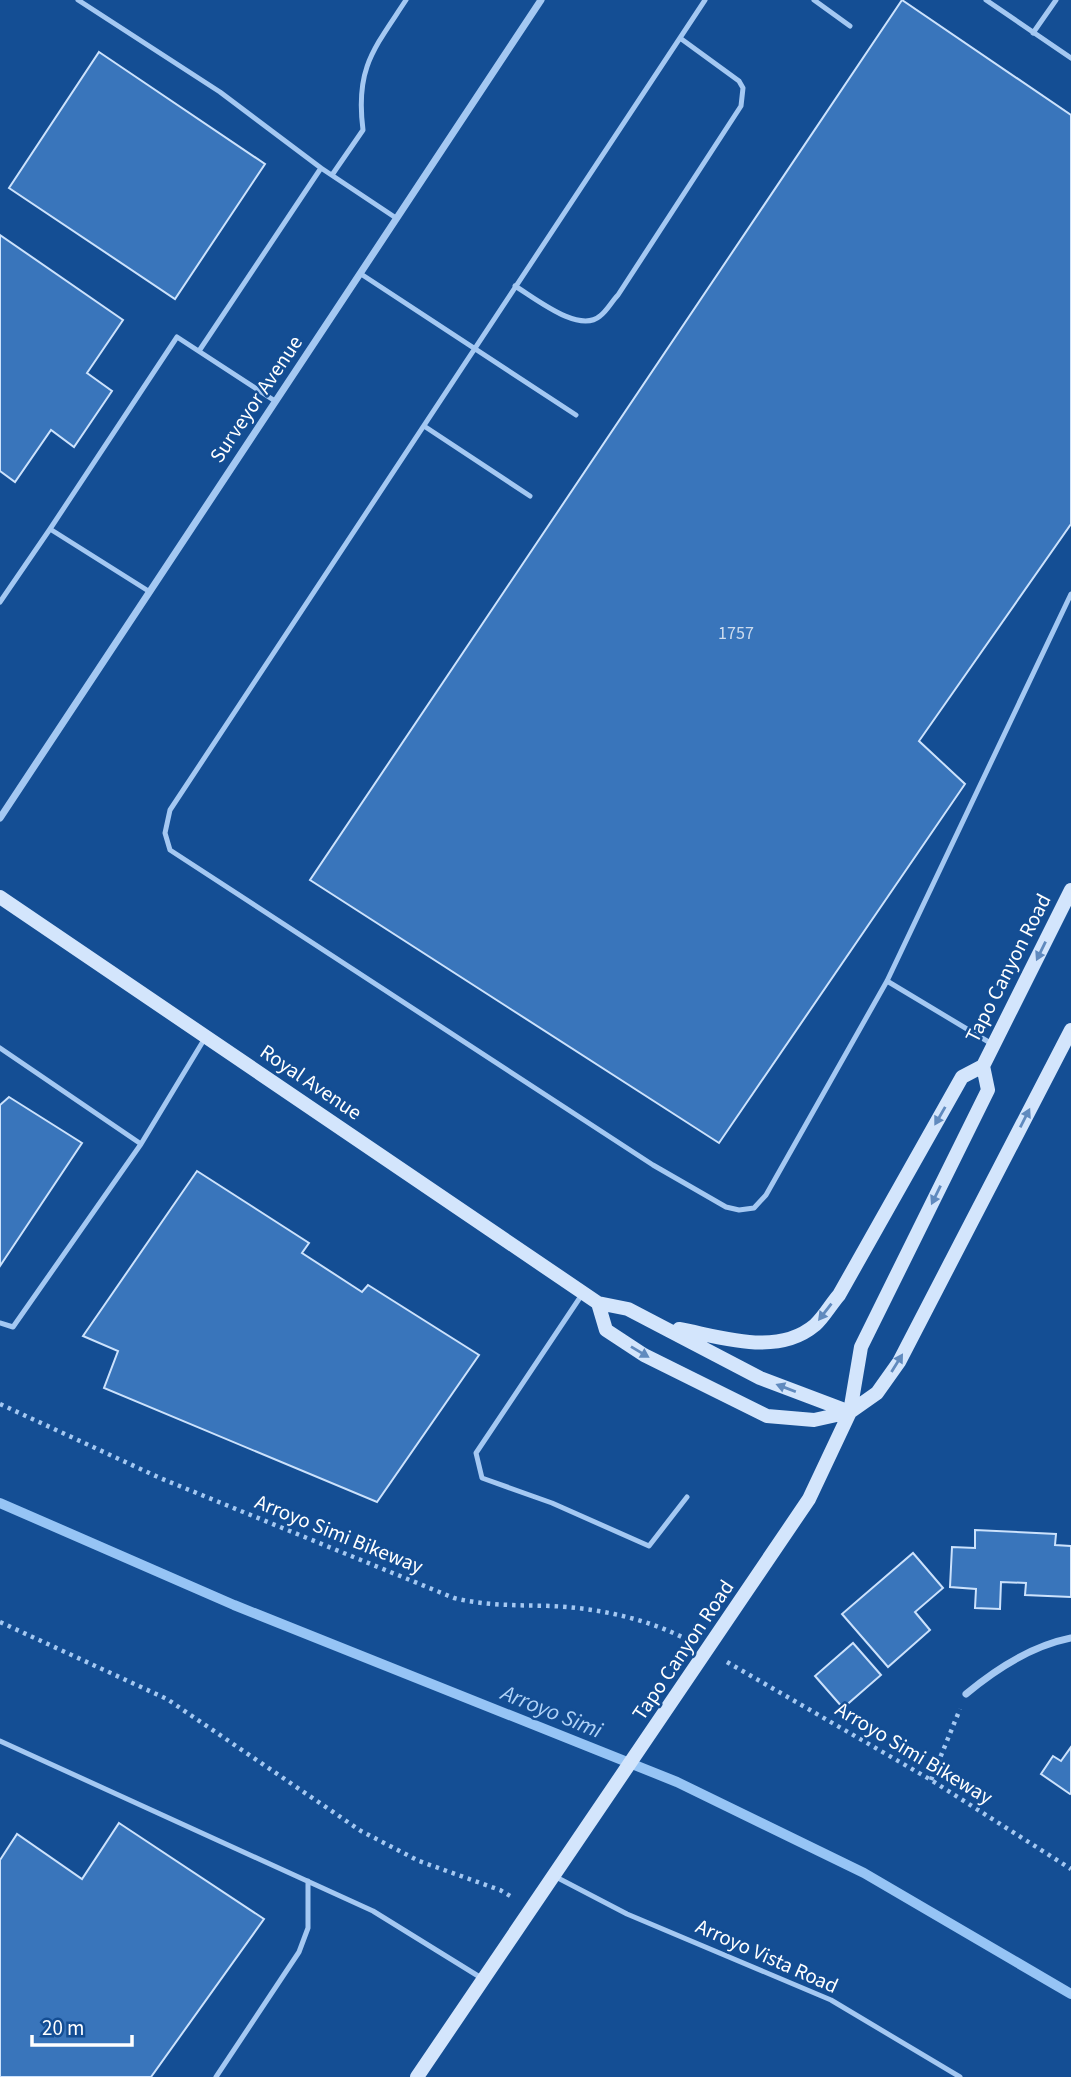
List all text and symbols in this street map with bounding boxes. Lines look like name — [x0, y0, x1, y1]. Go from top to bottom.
street label: Surveyor Avenue — [202, 329, 310, 469]
house number: 1757 — [718, 621, 754, 646]
street label: Tapo Canyon Road — [958, 888, 1058, 1048]
one-way arrow — [1035, 941, 1046, 961]
street label: Royal Avenue — [254, 1037, 368, 1127]
one-way arrow — [934, 1107, 946, 1126]
one-way arrow — [1019, 1108, 1031, 1128]
one-way arrow — [931, 1185, 942, 1205]
one-way arrow — [817, 1303, 832, 1321]
one-way arrow — [630, 1346, 649, 1358]
one-way arrow — [890, 1354, 903, 1373]
one-way arrow — [776, 1382, 797, 1393]
street label: Arroyo Simi Bikeway — [250, 1487, 428, 1581]
street label: Tapo Canyon Road — [625, 1574, 741, 1726]
water label: Arroyo Simi — [494, 1675, 608, 1747]
street label: Arroyo Simi Bikeway — [830, 1694, 999, 1812]
street label: Arroyo Vista Road — [691, 1911, 843, 2001]
scale bar — [32, 2004, 131, 2048]
text: 20 m — [42, 2013, 84, 2043]

